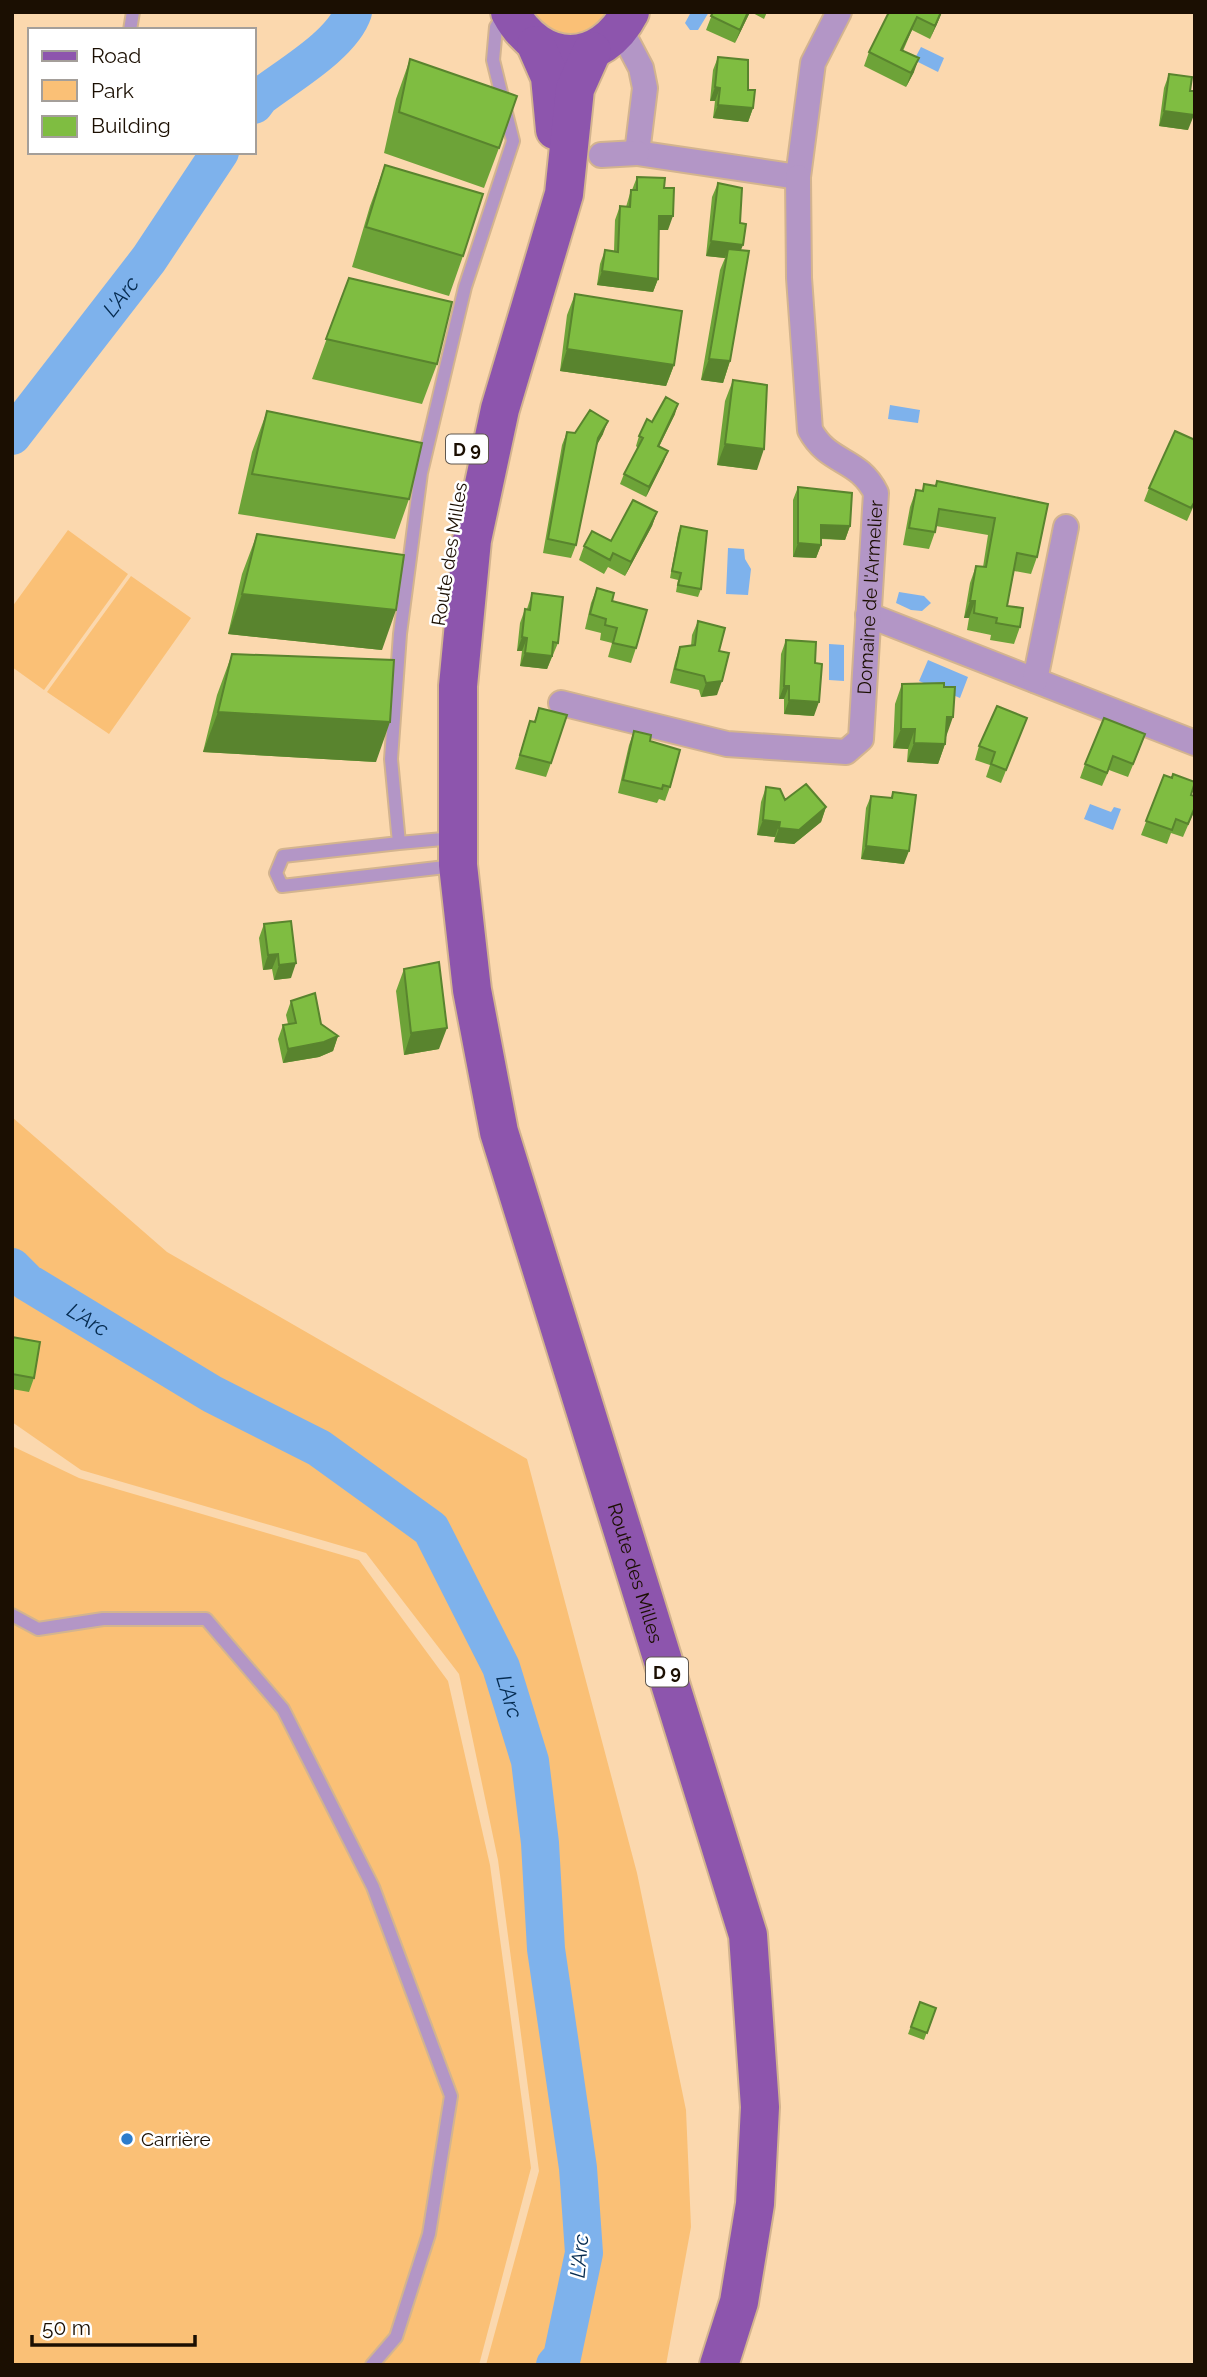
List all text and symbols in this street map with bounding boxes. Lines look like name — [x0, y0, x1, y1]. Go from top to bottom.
legend — [28, 28, 256, 154]
text: Road — [91, 43, 141, 68]
text: Park — [91, 78, 134, 103]
text: Building — [91, 113, 171, 138]
water label: L'Arc — [97, 271, 144, 321]
road number: D 9 — [446, 434, 488, 463]
street label: Route des Milles — [427, 480, 471, 628]
street label: Domaine de l'Armelier — [853, 499, 887, 695]
water label: L'Arc — [63, 1297, 114, 1341]
street label: Route des Milles — [604, 1500, 668, 1646]
road number: D 9 — [646, 1658, 688, 1686]
water label: L'Arc — [492, 1672, 528, 1721]
place label: Carrière — [141, 2128, 211, 2150]
marker: Carrière — [119, 2131, 135, 2147]
water label: L'Arc — [565, 2233, 593, 2279]
scale bar — [32, 2304, 194, 2348]
text: 50 m — [42, 2315, 91, 2340]

